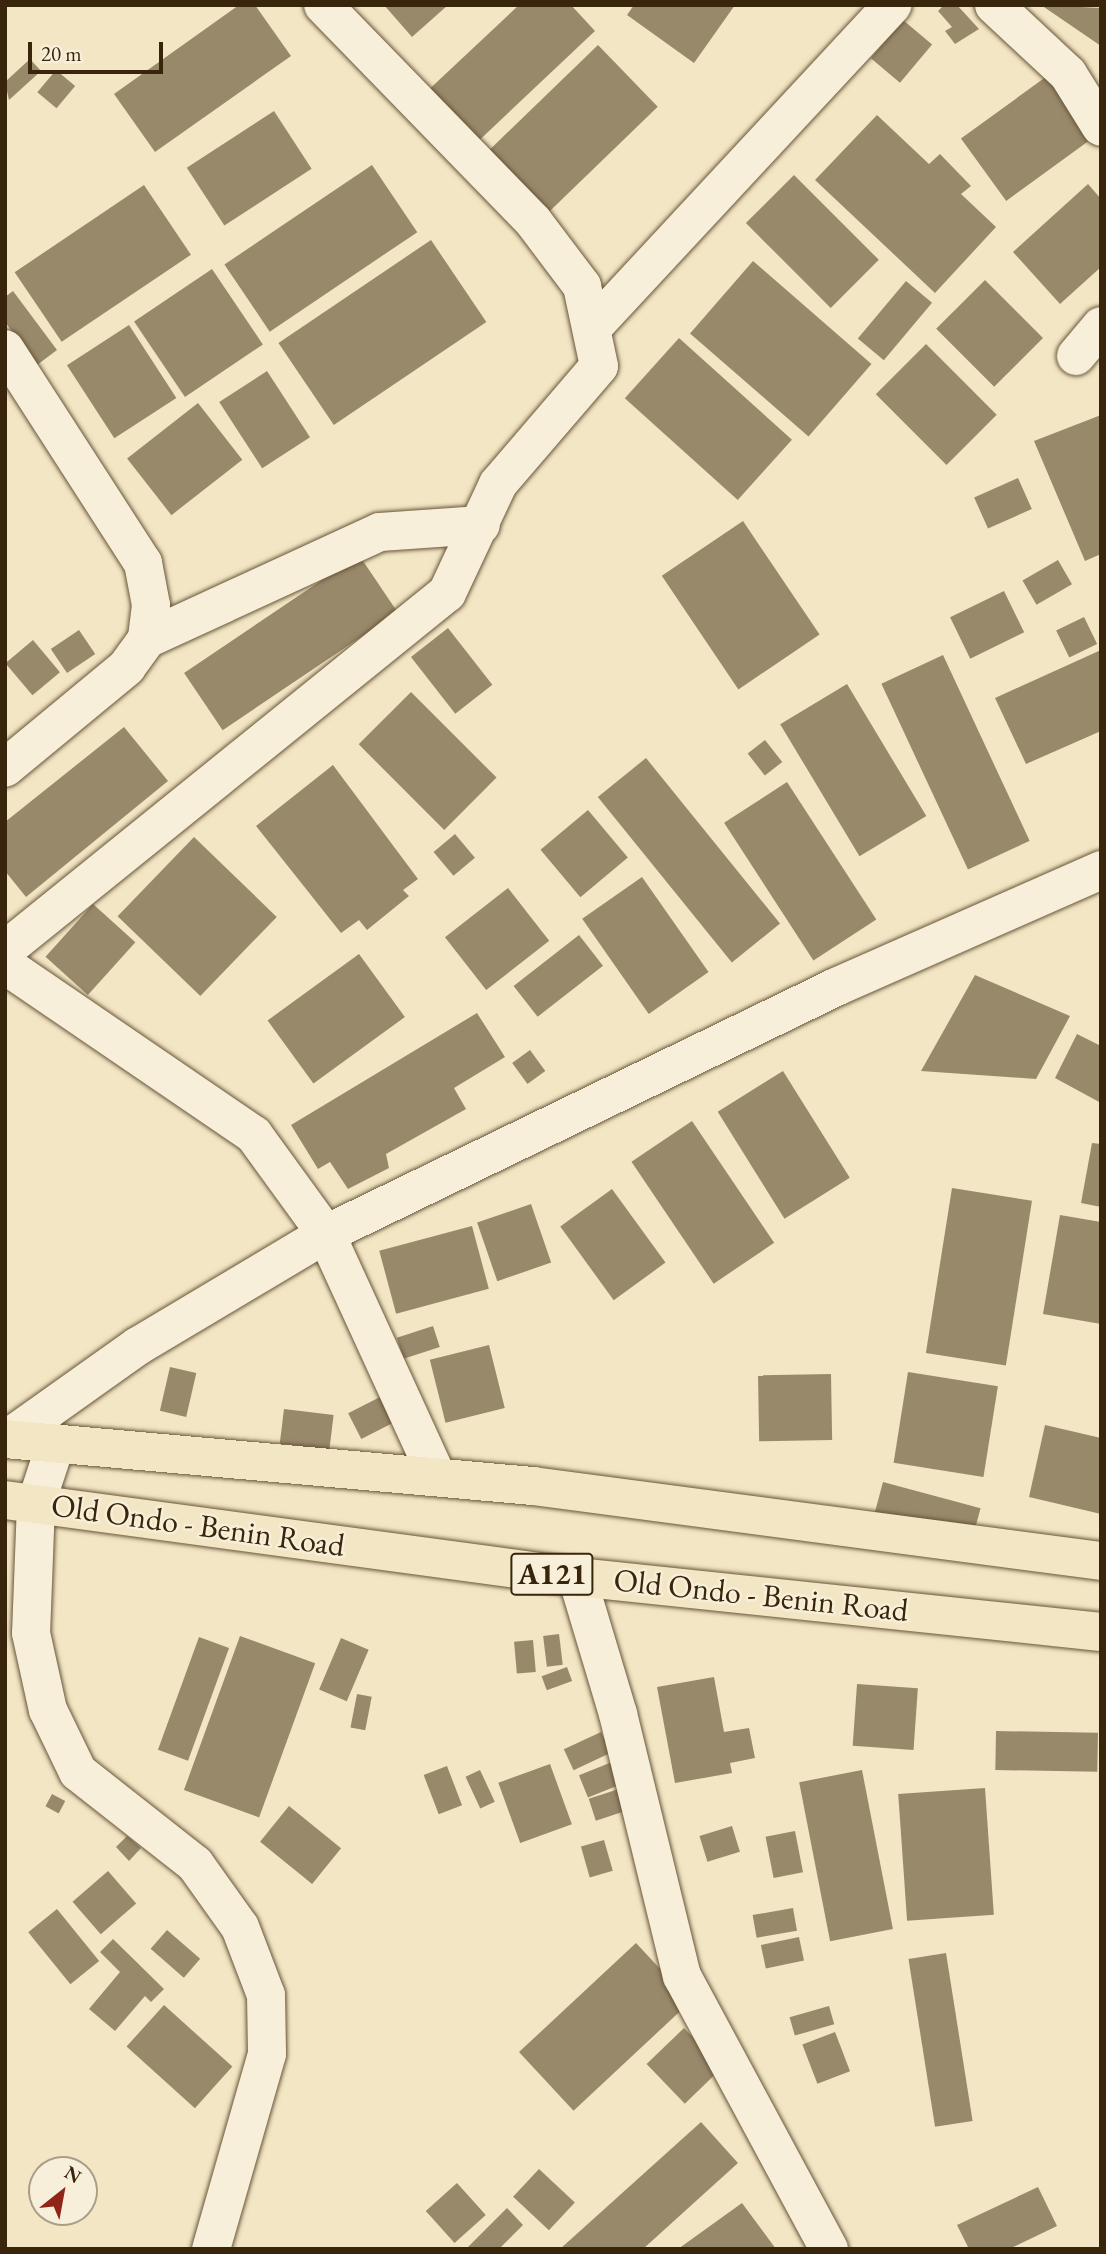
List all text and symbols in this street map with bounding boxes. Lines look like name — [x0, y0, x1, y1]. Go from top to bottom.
scale bar — [32, 28, 166, 72]
text: 20 m — [41, 40, 82, 67]
street label: Old Ondo - Benin Road — [49, 1485, 347, 1565]
road number: A121 — [510, 1548, 594, 1600]
street label: Old Ondo - Benin Road — [612, 1560, 910, 1630]
north arrow — [28, 2156, 98, 2226]
text: N — [60, 2160, 86, 2189]

